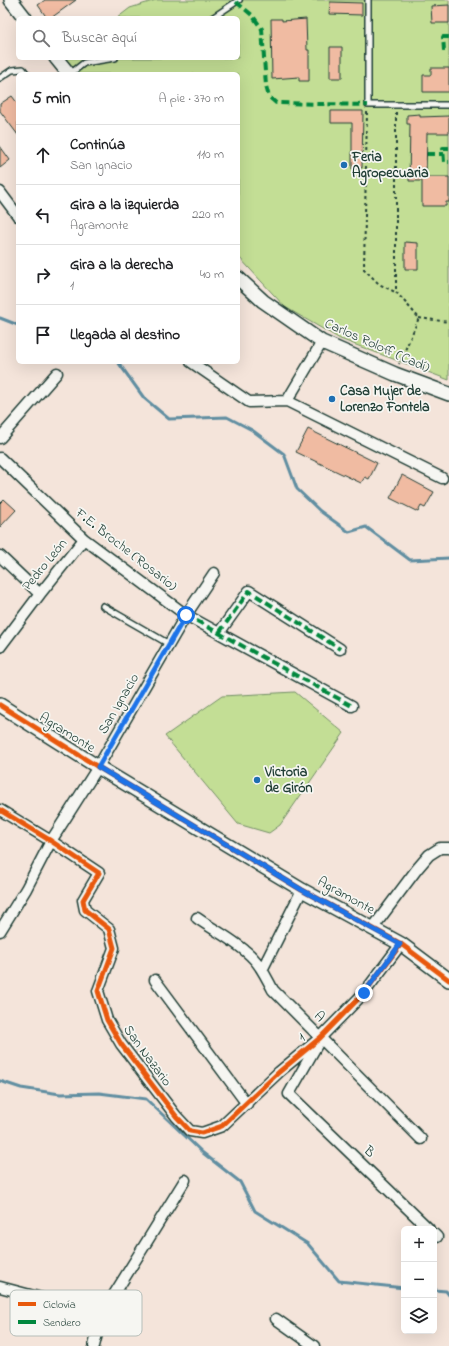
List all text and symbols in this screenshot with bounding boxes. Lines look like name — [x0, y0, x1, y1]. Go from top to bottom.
search box — [16, 16, 240, 60]
icon: search — [30, 27, 52, 49]
text: Buscar aquí — [62, 27, 137, 49]
text: 5 min — [32, 86, 71, 111]
text: A pie · 370 m — [159, 89, 224, 108]
text: Continúa — [70, 134, 125, 156]
icon: ahead — [32, 144, 54, 166]
text: 110 m — [197, 145, 224, 164]
place label: Feria Agropecuaria — [351, 147, 429, 186]
text: San Ignacio — [70, 156, 132, 175]
marker: Feria Agropecuaria — [339, 160, 349, 170]
text: Gira a la izquierda — [70, 194, 179, 216]
icon: left — [32, 204, 54, 226]
text: 220 m — [192, 205, 224, 224]
text: Agramonte — [70, 216, 128, 235]
text: Gira a la derecha — [70, 254, 173, 276]
icon: right — [32, 264, 54, 286]
text: 40 m — [200, 265, 224, 284]
text: 1 — [70, 276, 74, 295]
street label: Carlos Roloff (Cadí) — [321, 313, 433, 379]
icon: arrive — [32, 324, 54, 346]
text: Llegada al destino — [70, 324, 180, 346]
place label: Casa Mujer de Lorenzo Fontela — [340, 381, 430, 418]
marker: Casa Mujer de Lorenzo Fontela — [327, 394, 337, 404]
street label: F.E. Broche (Rosario) — [70, 503, 181, 597]
street label: Pedro León — [17, 534, 73, 596]
route start — [177, 606, 195, 624]
street label: San Ignacio — [93, 670, 146, 739]
street label: Agramonte — [34, 707, 100, 760]
place label: Victoria de Girón — [264, 762, 313, 799]
marker: Victoria de Girón — [252, 775, 262, 785]
street label: Agramonte — [313, 872, 379, 922]
route end — [355, 984, 373, 1002]
street label: A — [308, 1007, 330, 1027]
street label: San Nazario — [117, 1021, 177, 1091]
street label: 1 — [294, 1028, 311, 1048]
street label: B — [358, 1140, 380, 1163]
map controls — [401, 1226, 437, 1334]
button: + — [401, 1226, 437, 1262]
button: − — [401, 1262, 437, 1298]
legend — [10, 1290, 142, 1336]
text: Ciclovía — [43, 1297, 76, 1313]
button: layers — [401, 1298, 437, 1334]
text: Sendero — [43, 1315, 81, 1331]

